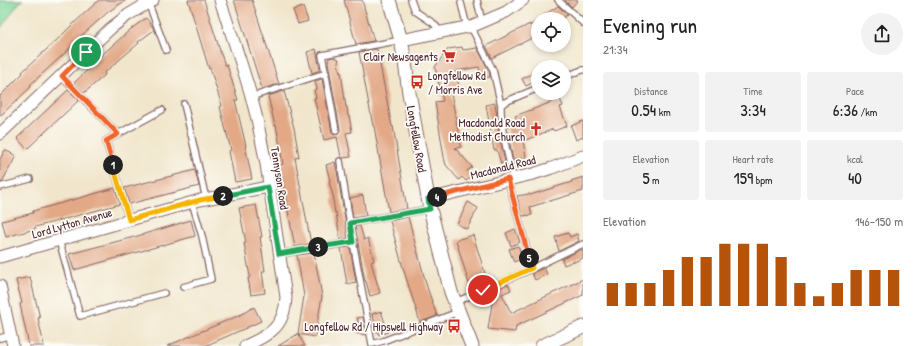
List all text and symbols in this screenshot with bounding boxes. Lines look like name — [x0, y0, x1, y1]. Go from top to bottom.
text: Evening run — [603, 10, 697, 40]
map controls — [531, 12, 571, 100]
button: locate — [531, 12, 571, 52]
button: share — [861, 13, 903, 55]
pin — [69, 35, 103, 69]
text: 21:34 — [603, 40, 628, 58]
icon: arrive — [75, 41, 97, 63]
place label: Clair Newsagents — [363, 48, 438, 65]
supermarket icon: Clair Newsagents — [441, 48, 457, 64]
button: layers — [531, 60, 571, 100]
place label: Longfellow Rd / Morris Ave — [428, 67, 486, 98]
bus stop icon: Longfellow Rd / Morris Ave — [409, 74, 425, 90]
text: Distance — [634, 84, 668, 98]
text: Time — [743, 84, 763, 98]
text: Pace — [846, 84, 864, 98]
text: 0.54 — [631, 98, 656, 121]
text: 3:34 — [740, 98, 766, 121]
text: 6:36 — [833, 98, 858, 121]
street label: Longfellow Road — [403, 104, 431, 174]
text: km — [656, 105, 671, 119]
text: /km — [858, 105, 877, 119]
place label: Macdonald Road Methodist Church — [449, 114, 525, 145]
church icon: Macdonald Road Methodist Church — [528, 121, 544, 137]
street label: Tennyson Road — [267, 145, 293, 211]
street label: Macdonald Road — [469, 151, 538, 183]
text: Elevation — [633, 152, 669, 166]
text: Heart rate — [732, 152, 774, 166]
text: kcal — [847, 152, 863, 166]
pin: 1 — [103, 155, 123, 175]
text: 1 — [111, 158, 115, 172]
text: 5 — [642, 166, 650, 189]
text: 159 — [734, 166, 753, 189]
text: 40 — [848, 166, 862, 189]
text: m — [650, 173, 660, 187]
text: bpm — [753, 173, 772, 187]
pin: 2 — [213, 186, 233, 206]
pin: 4 — [427, 187, 447, 207]
text: 2 — [220, 189, 226, 203]
text: 4 — [435, 190, 439, 204]
street label: Lord Lytton Avenue — [30, 203, 114, 243]
text: Elevation — [603, 212, 646, 230]
text: 146–150 m — [855, 212, 903, 230]
pin: 3 — [308, 237, 328, 257]
text: 3 — [316, 240, 320, 254]
pin: 5 — [519, 248, 539, 268]
text: 5 — [527, 251, 531, 265]
pin — [466, 273, 500, 307]
icon: check — [472, 279, 494, 301]
place label: Longfellow Rd / Hipswell Highway — [304, 318, 443, 335]
bus stop icon: Longfellow Rd / Hipswell Highway — [446, 318, 462, 334]

